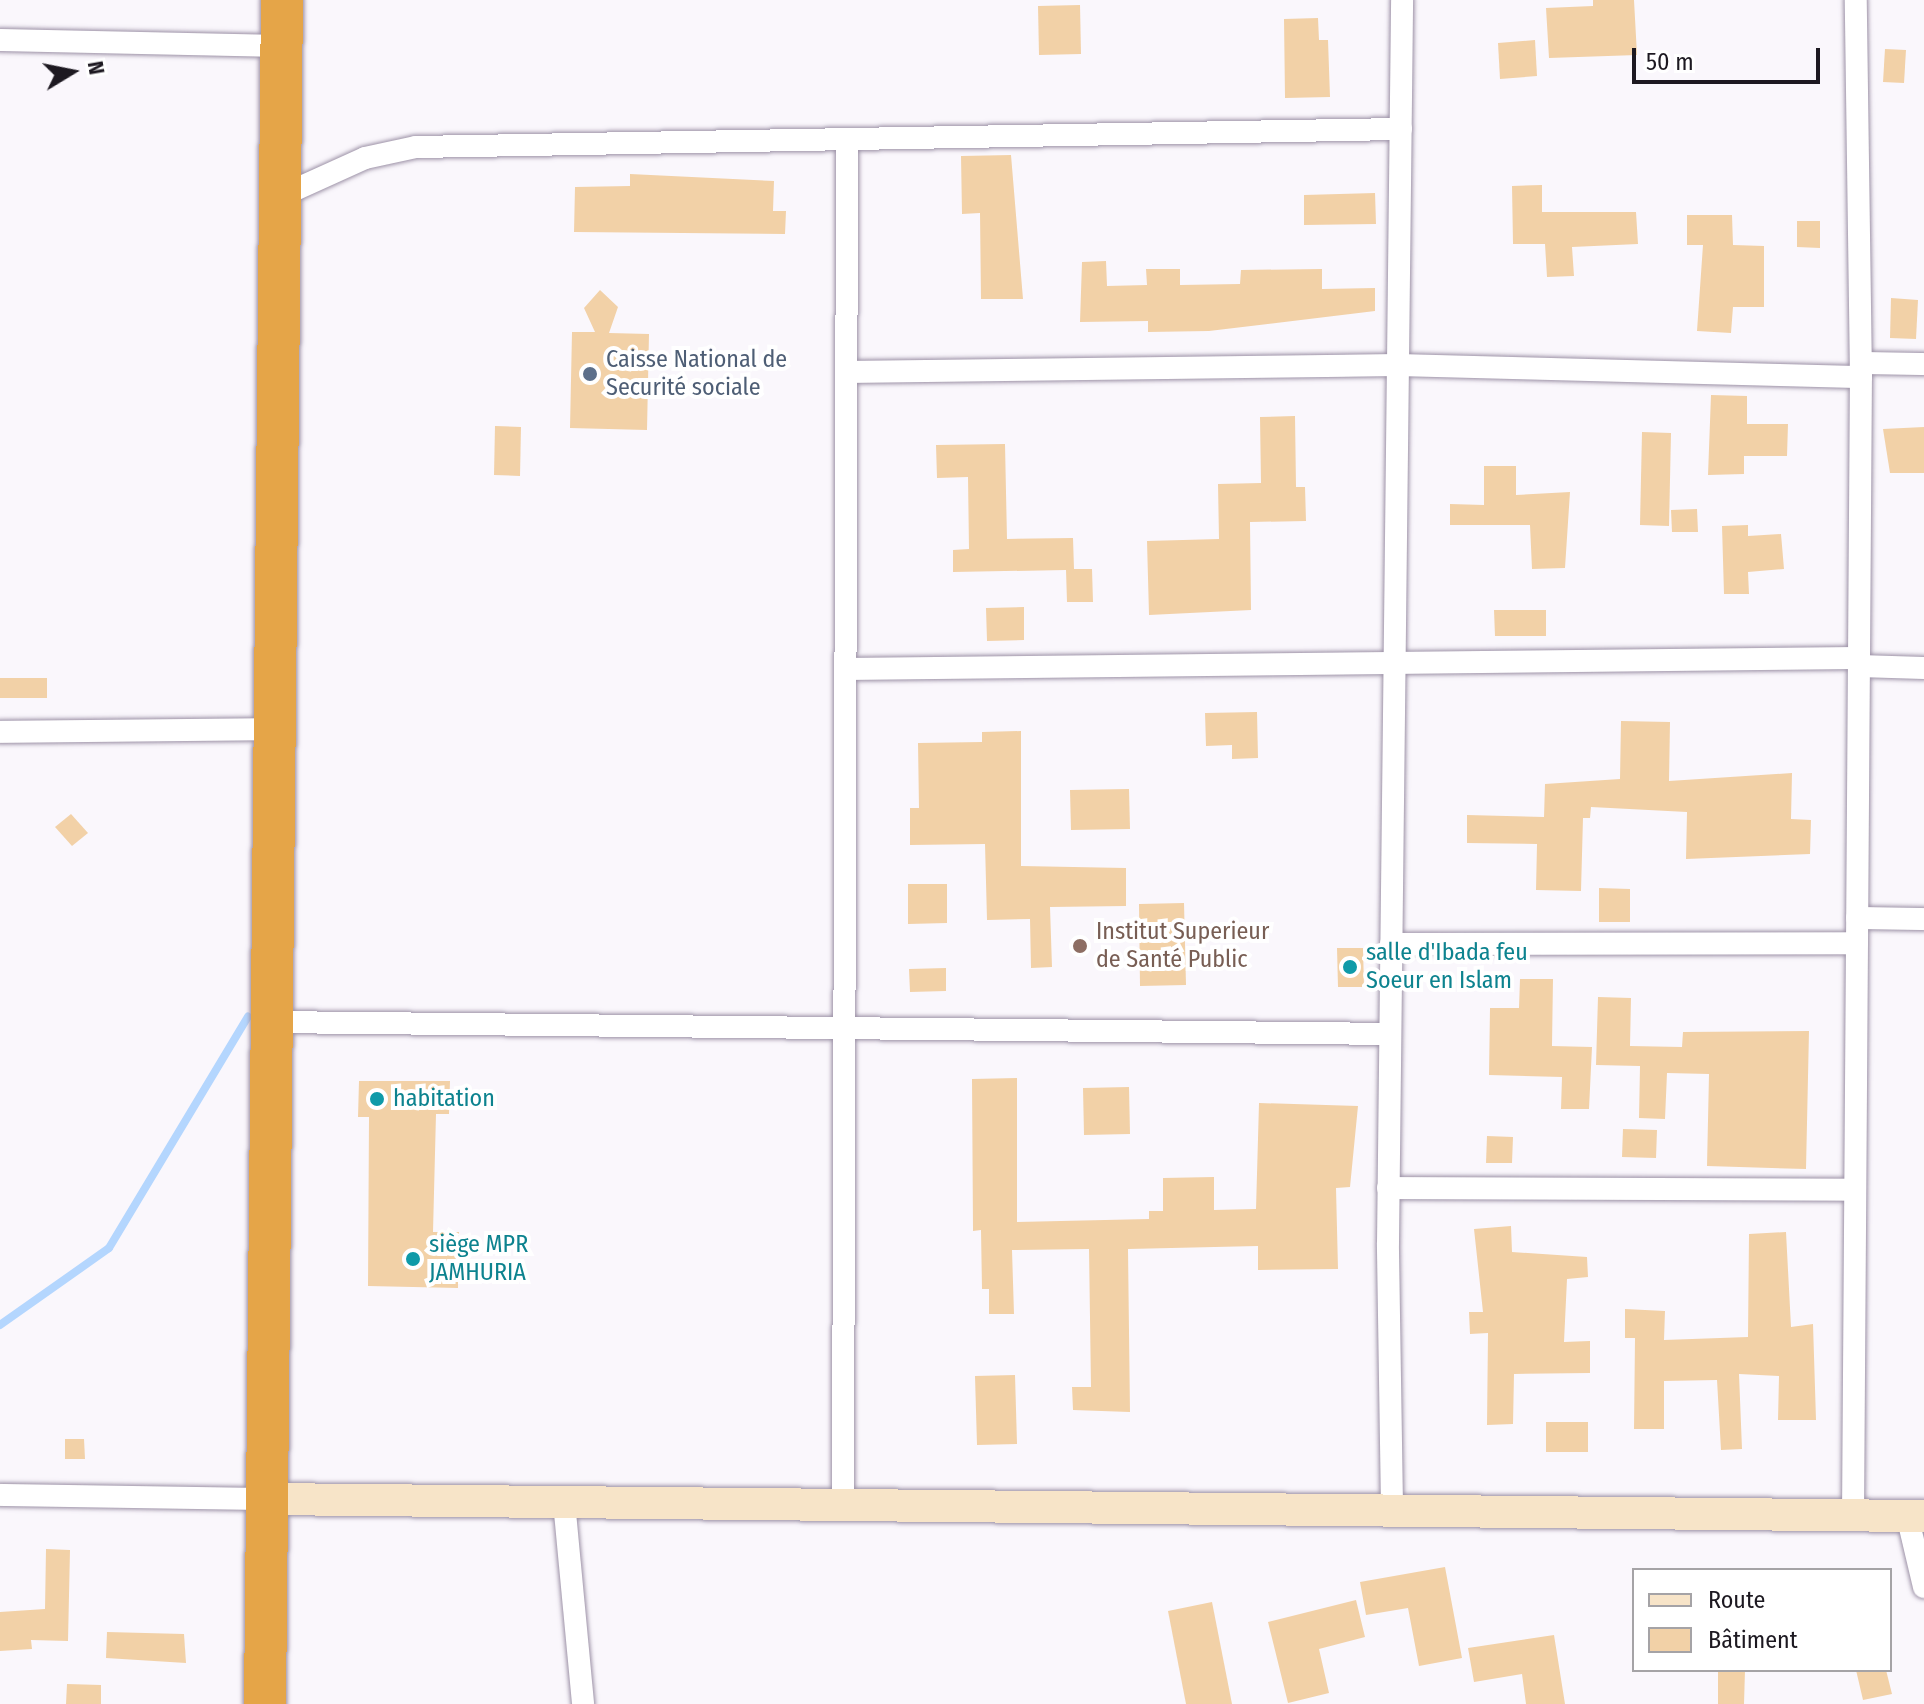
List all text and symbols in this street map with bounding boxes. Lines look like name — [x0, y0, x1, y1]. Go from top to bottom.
north arrow — [32, 32, 112, 112]
scale bar — [1636, 32, 1824, 82]
text: 50 m — [1646, 48, 1694, 76]
text: N — [82, 59, 111, 77]
place label: Caisse National de Securité sociale — [606, 346, 787, 402]
marker: Caisse National de Securité sociale — [581, 365, 599, 383]
place label: Institut Superieur de Santé Public — [1096, 918, 1269, 974]
marker: Institut Superieur de Santé Public — [1071, 937, 1089, 955]
place label: salle d'Ibada feu Soeur en Islam — [1366, 939, 1528, 995]
marker: salle d'Ibada feu Soeur en Islam — [1341, 958, 1359, 976]
place label: habitation — [393, 1085, 495, 1113]
marker: habitation — [368, 1090, 386, 1108]
place label: siège MPR JAMHURIA — [429, 1231, 528, 1287]
marker: siège MPR JAMHURIA — [404, 1250, 422, 1268]
legend — [1632, 1568, 1892, 1672]
text: Route — [1708, 1586, 1765, 1614]
text: Bâtiment — [1708, 1626, 1798, 1654]

